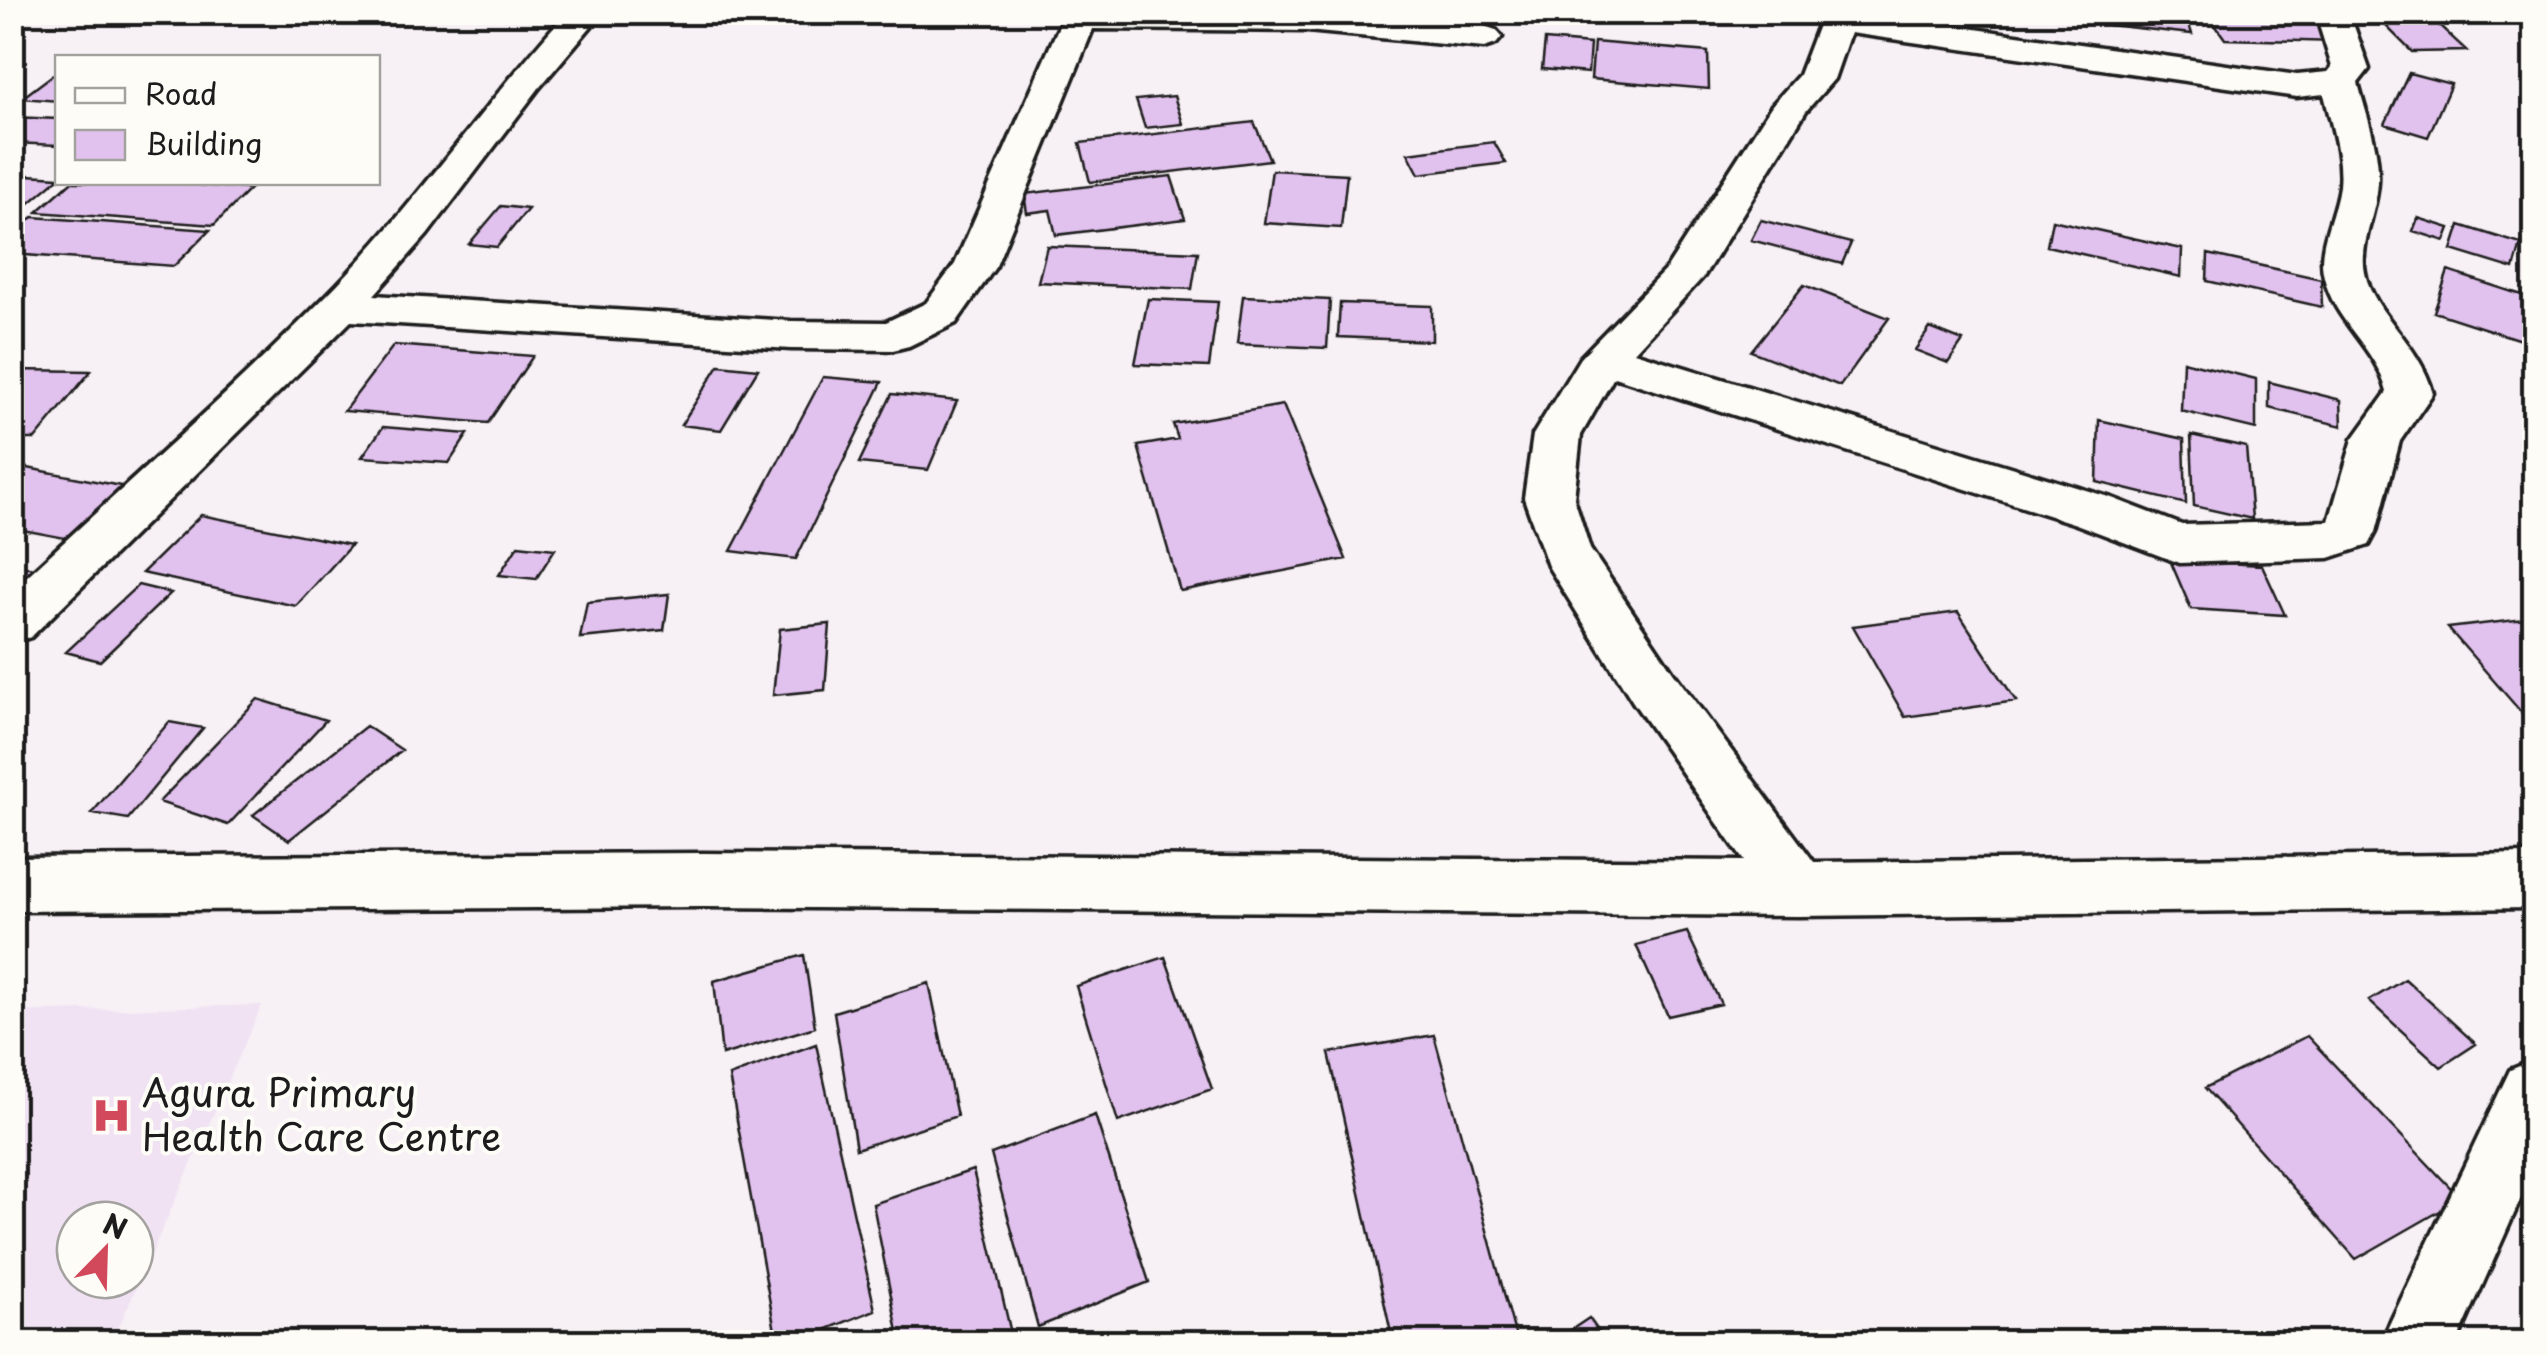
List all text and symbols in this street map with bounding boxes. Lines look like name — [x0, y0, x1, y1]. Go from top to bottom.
legend — [55, 55, 380, 185]
text: Road — [145, 70, 218, 115]
text: Building — [145, 120, 262, 165]
place label: Agura Primary Health Care Centre — [142, 1063, 501, 1164]
hospital icon: Agura Primary Health Care Centre — [91, 1095, 133, 1137]
north arrow — [55, 1200, 155, 1300]
text: N — [97, 1201, 134, 1250]

